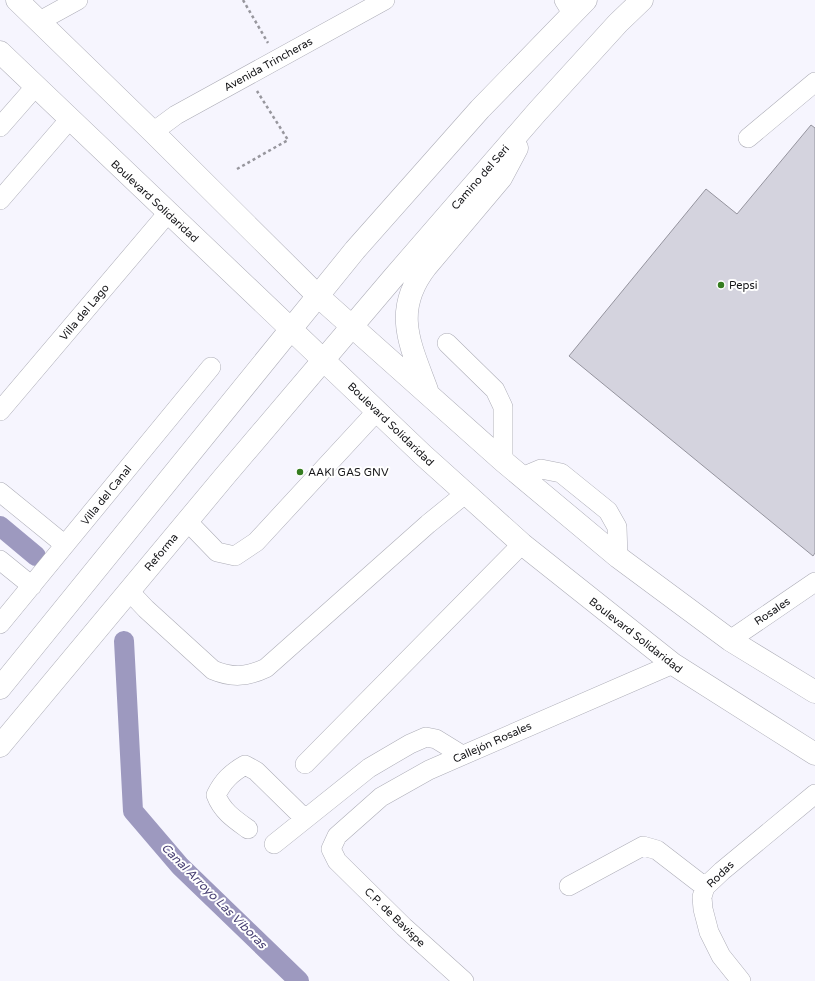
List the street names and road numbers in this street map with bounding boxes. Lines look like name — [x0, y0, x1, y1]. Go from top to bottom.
street label: Avenida Trincheras — [222, 35, 315, 94]
street label: Camino del Seri — [449, 142, 512, 212]
street label: Boulevard Solidaridad — [108, 157, 201, 245]
street label: Villa del Lago — [57, 281, 112, 343]
street label: Boulevard Solidaridad — [345, 380, 436, 469]
street label: Villa del Canal — [78, 463, 134, 528]
street label: Reforma — [142, 531, 181, 574]
street label: Boulevard Solidaridad — [586, 595, 685, 676]
street label: Rosales — [752, 595, 793, 628]
street label: Callejón Rosales — [451, 719, 534, 766]
street label: Rodas — [704, 858, 737, 890]
street label: C.P. de Bavispe — [362, 885, 428, 950]

